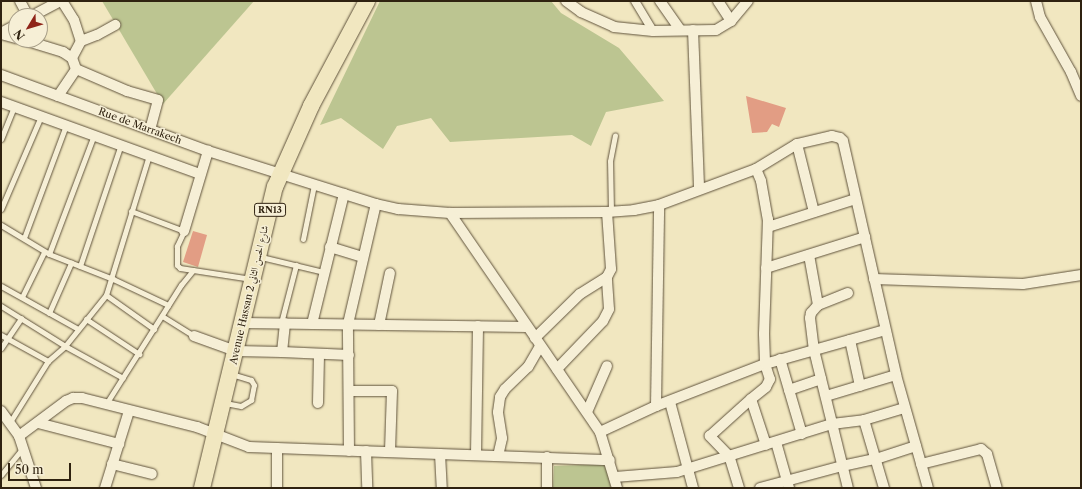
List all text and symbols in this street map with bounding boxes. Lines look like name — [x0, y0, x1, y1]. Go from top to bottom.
north arrow — [8, 8, 48, 48]
text: N — [11, 27, 28, 43]
street label: Rue de Marrakech — [97, 105, 183, 147]
road number: RN13 — [254, 203, 286, 217]
street label: Avenue Hassan 2 شارع الحسن الثاني — [227, 224, 271, 366]
scale bar — [10, 455, 73, 481]
text: 50 m — [15, 462, 44, 477]

